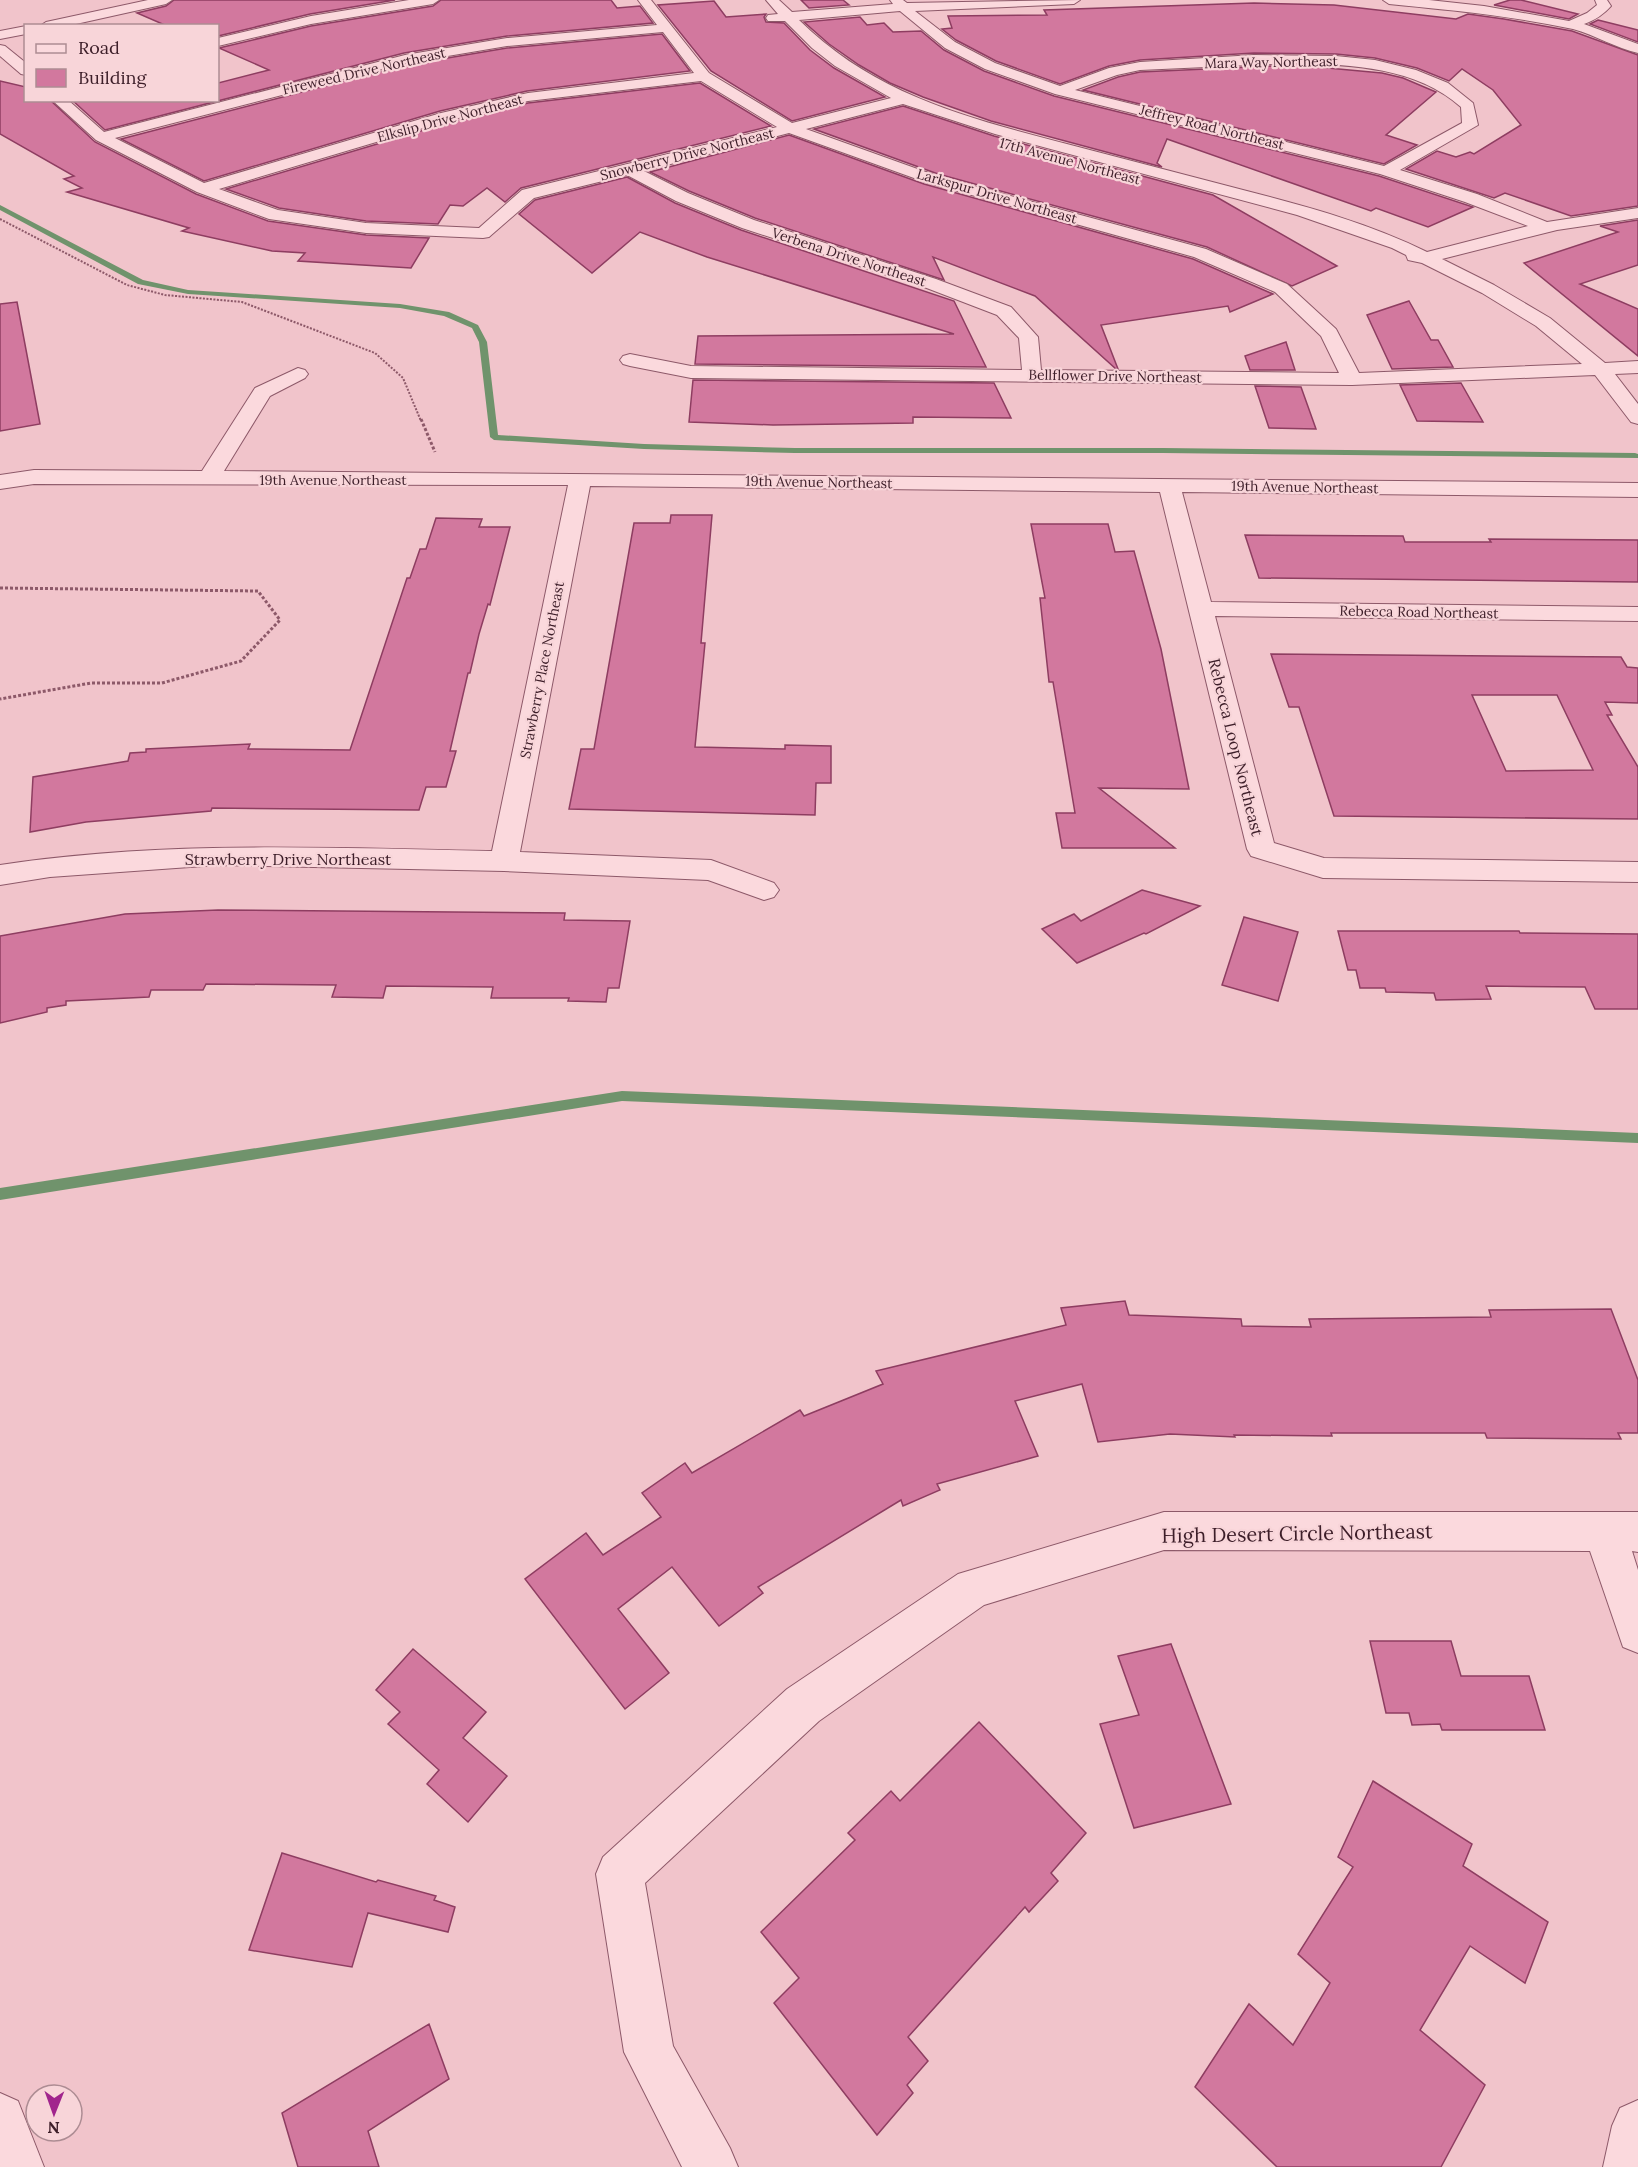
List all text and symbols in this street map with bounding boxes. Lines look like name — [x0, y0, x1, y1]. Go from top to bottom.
legend — [24, 24, 219, 102]
text: Road — [78, 36, 120, 59]
street label: Fireweed Drive Northeast — [281, 43, 448, 99]
street label: Mara Way Northeast — [1204, 52, 1339, 72]
text: Building — [78, 66, 148, 89]
street label: Elkslip Drive Northeast — [375, 90, 526, 146]
street label: Jeffrey Road Northeast — [1137, 100, 1287, 154]
street label: Snowberry Drive Northeast — [598, 123, 777, 184]
street label: 17th Avenue Northeast — [997, 133, 1143, 189]
street label: Larkspur Drive Northeast — [915, 164, 1080, 228]
street label: Verbena Drive Northeast — [769, 223, 929, 291]
street label: Bellflower Drive Northeast — [1028, 365, 1202, 387]
street label: 19th Avenue Northeast — [259, 471, 407, 489]
street label: 19th Avenue Northeast — [745, 472, 893, 492]
street label: 19th Avenue Northeast — [1231, 477, 1379, 497]
street label: Strawberry Place Northeast — [516, 579, 568, 760]
street label: Rebecca Road Northeast — [1339, 602, 1499, 622]
street label: Rebecca Loop Northeast — [1204, 656, 1268, 839]
street label: Strawberry Drive Northeast — [185, 849, 392, 869]
street label: High Desert Circle Northeast — [1161, 1518, 1433, 1548]
north arrow — [24, 2083, 84, 2143]
text: N — [47, 2118, 60, 2138]

